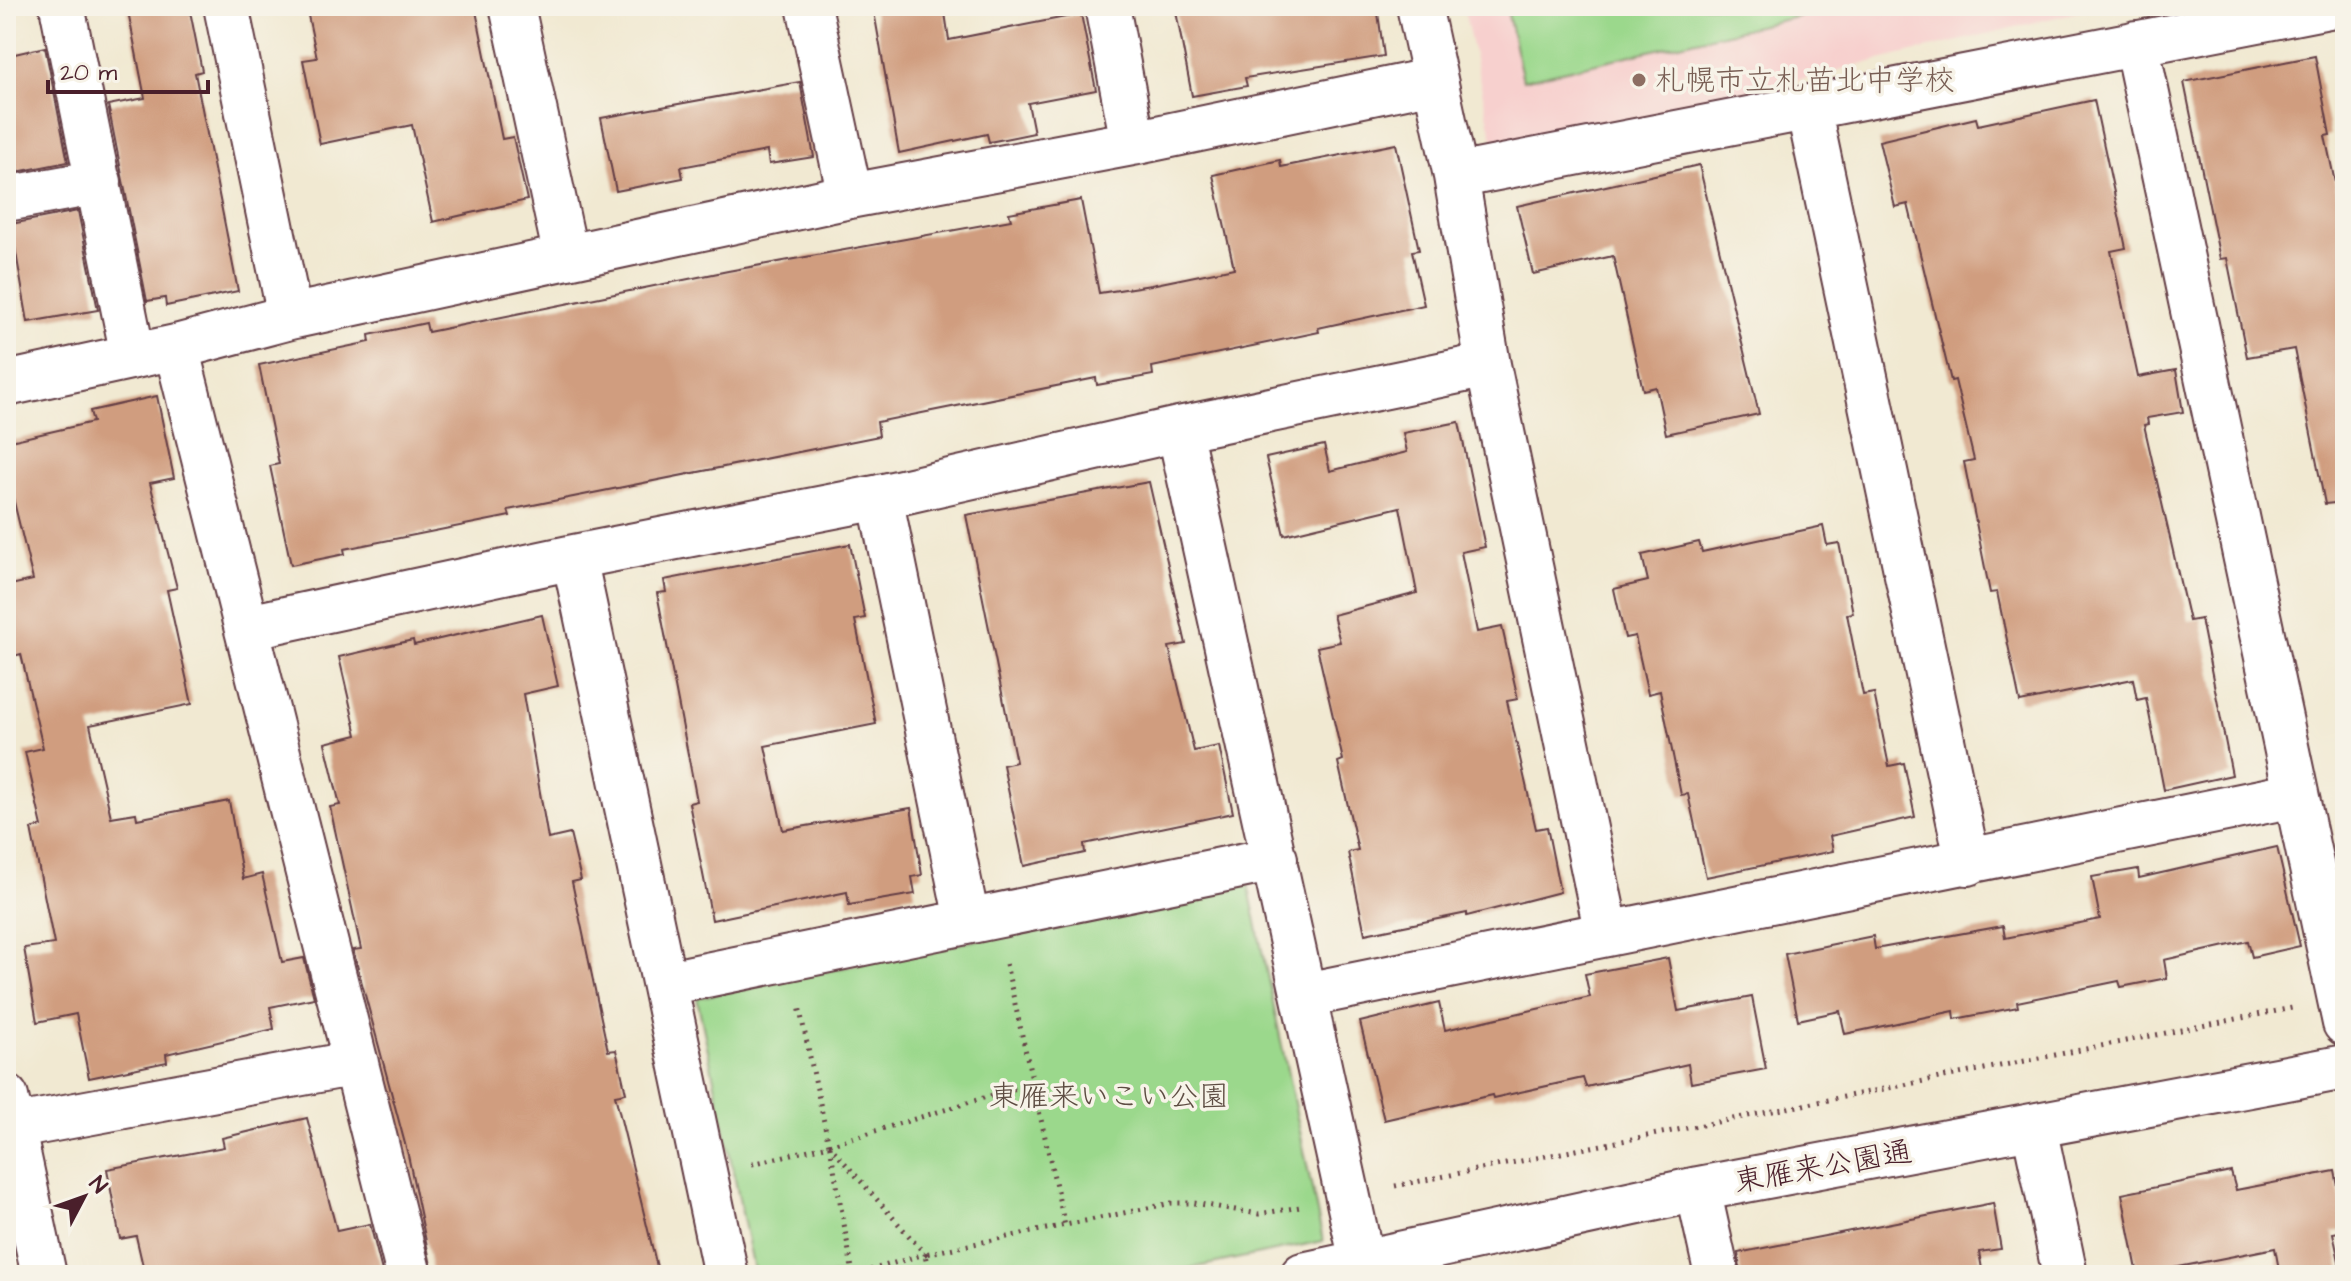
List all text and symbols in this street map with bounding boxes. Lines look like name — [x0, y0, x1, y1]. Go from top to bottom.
scale bar — [48, 44, 208, 94]
text: 20 m — [60, 56, 117, 90]
place label: 札幌市立札苗北中学校 — [1655, 60, 1955, 102]
marker: 札幌市立札苗北中学校 — [1630, 71, 1648, 89]
park label: 東雁来いこい公園 — [989, 1076, 1229, 1118]
street label: 東雁来公園通 — [1731, 1131, 1915, 1203]
north arrow — [44, 1157, 124, 1237]
text: N — [82, 1169, 114, 1200]

